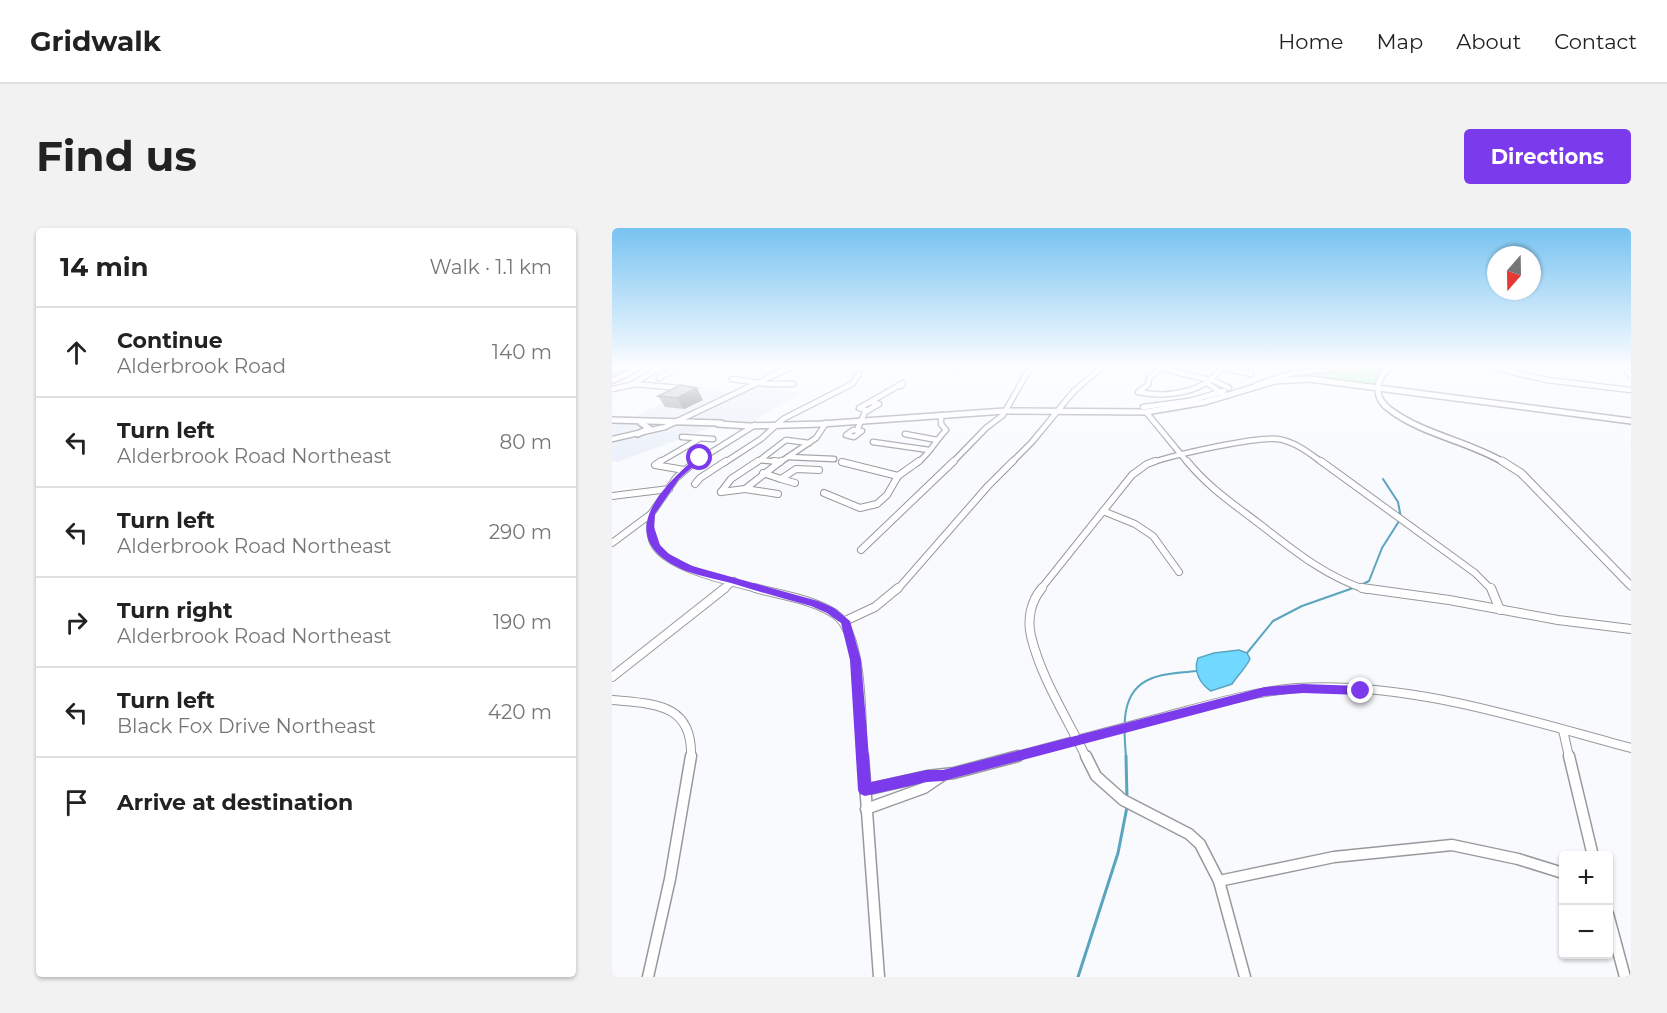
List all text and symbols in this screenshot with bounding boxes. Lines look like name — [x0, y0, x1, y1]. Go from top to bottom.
text: Gridwalk — [30, 24, 161, 58]
text: Home — [1278, 29, 1343, 54]
text: Map — [1376, 29, 1423, 54]
text: About — [1456, 29, 1521, 54]
text: Contact — [1554, 29, 1637, 54]
button: Directions — [1464, 129, 1631, 184]
text: Find us — [36, 130, 197, 182]
north arrow — [1487, 246, 1541, 300]
text: 14 min — [60, 251, 149, 283]
text: Walk · 1.1 km — [430, 255, 552, 279]
text: Continue — [117, 327, 223, 354]
icon: ahead — [60, 336, 93, 369]
text: 140 m — [492, 340, 552, 364]
text: Alderbrook Road — [117, 354, 286, 378]
text: Turn left — [117, 417, 215, 444]
icon: left — [60, 426, 93, 459]
text: 80 m — [500, 430, 552, 454]
text: Alderbrook Road Northeast — [117, 444, 392, 468]
route start — [686, 444, 712, 470]
text: Turn left — [117, 507, 215, 534]
icon: left — [60, 516, 93, 549]
text: 290 m — [489, 520, 552, 544]
text: Alderbrook Road Northeast — [117, 534, 392, 558]
text: Turn right — [117, 597, 232, 624]
icon: right — [60, 606, 93, 639]
text: 190 m — [493, 610, 552, 634]
text: Alderbrook Road Northeast — [117, 624, 392, 648]
route end — [1347, 677, 1373, 703]
text: Turn left — [117, 687, 215, 714]
icon: left — [60, 696, 93, 729]
text: 420 m — [488, 700, 552, 724]
text: Black Fox Drive Northeast — [117, 714, 376, 738]
icon: arrive — [60, 786, 93, 819]
text: Arrive at destination — [117, 789, 353, 816]
map controls — [1559, 851, 1613, 959]
button: + — [1559, 851, 1613, 905]
button: − — [1559, 905, 1613, 959]

